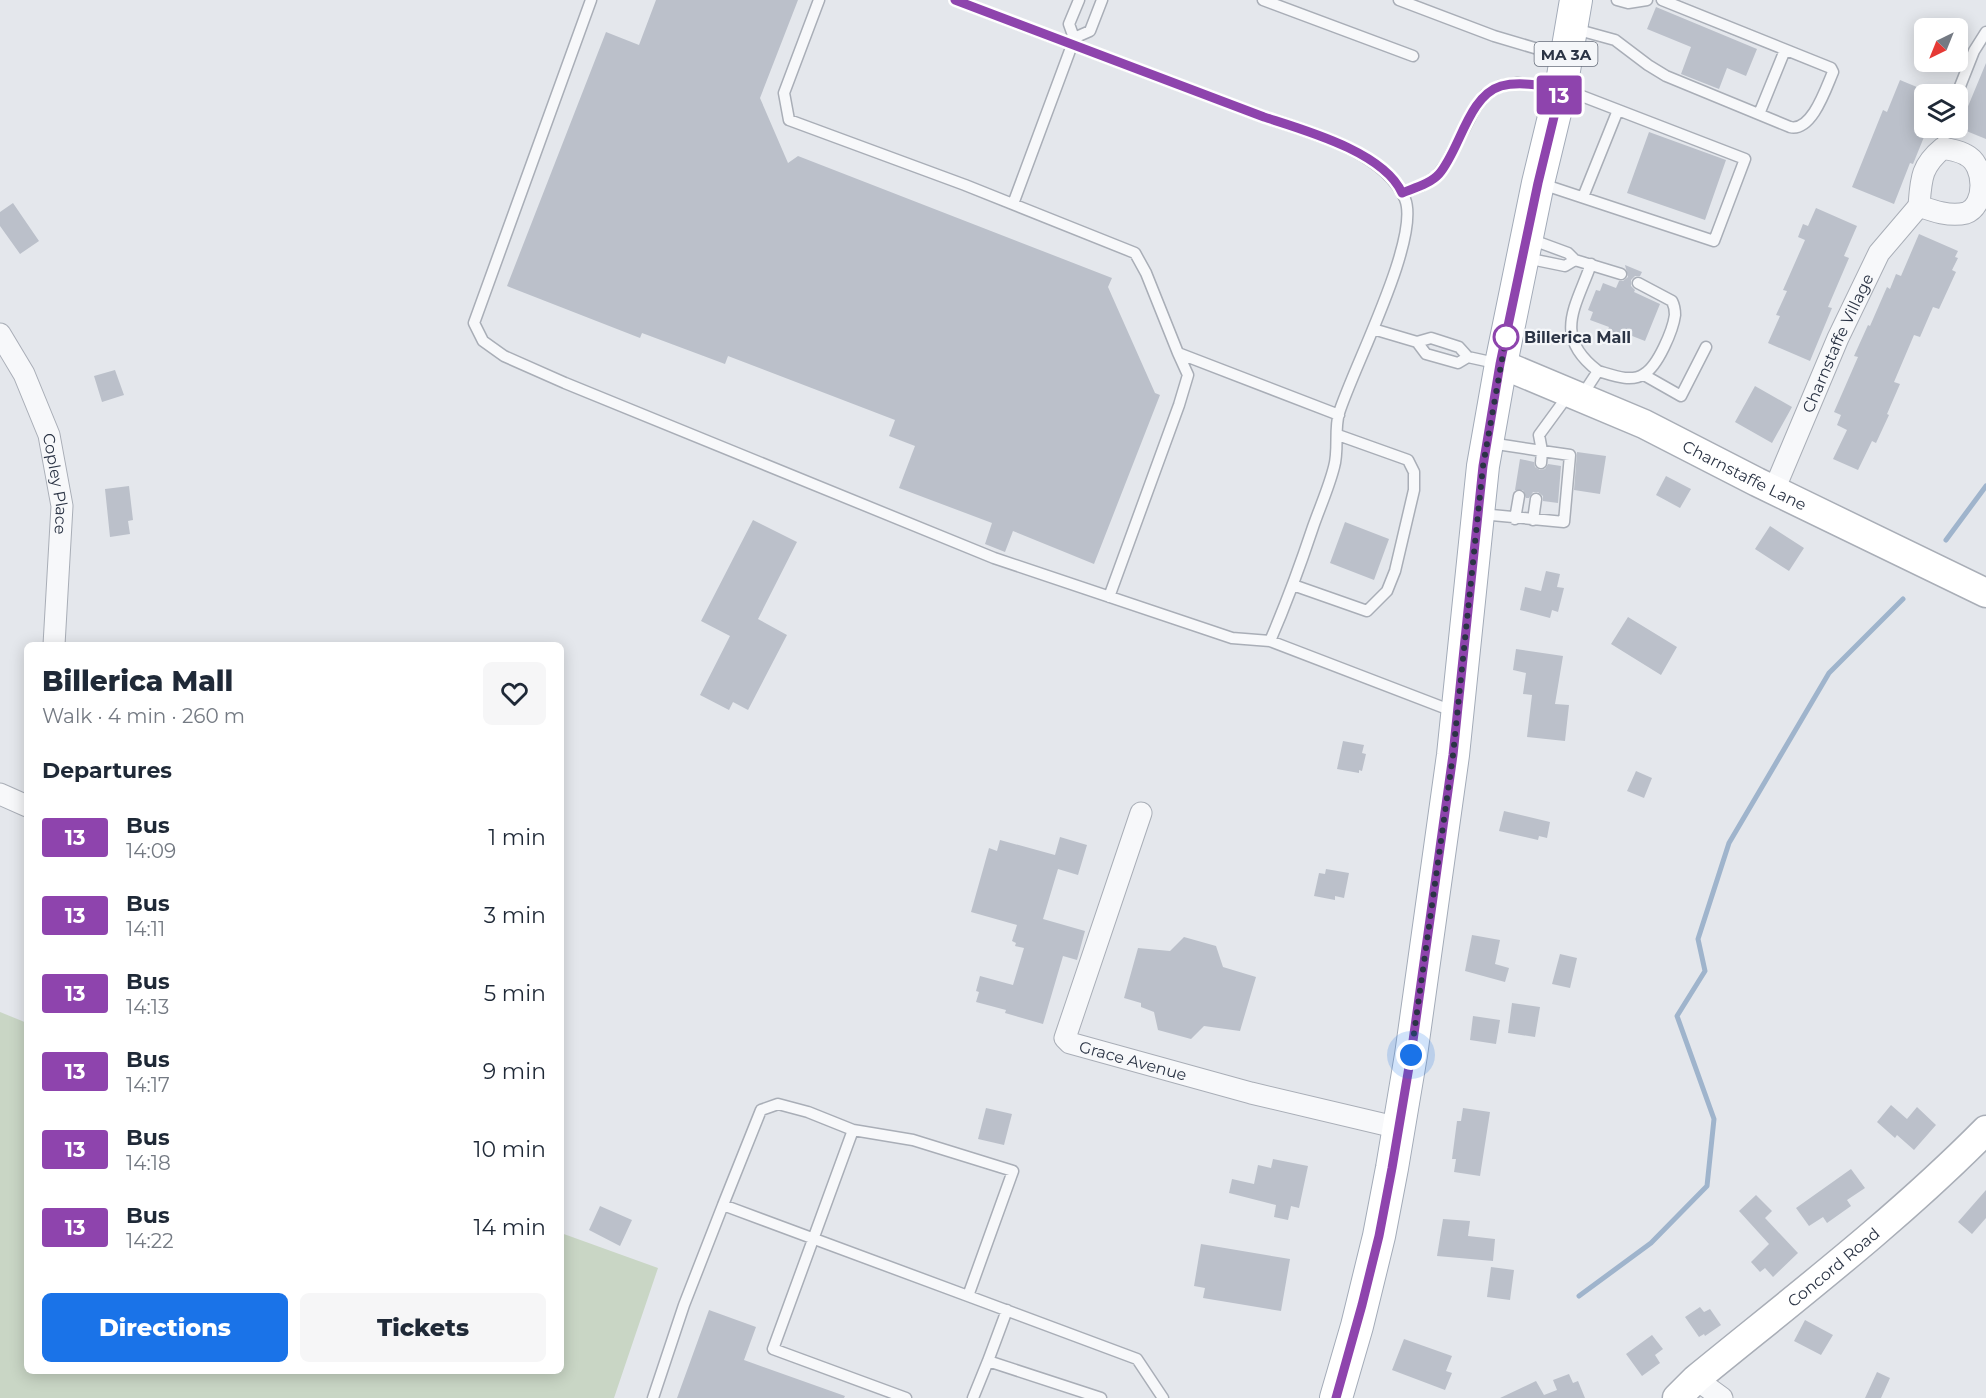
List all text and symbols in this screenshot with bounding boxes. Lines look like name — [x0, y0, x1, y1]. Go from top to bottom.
north arrow — [1914, 18, 1968, 72]
map controls — [1914, 18, 1968, 138]
road number: MA 3A — [1534, 42, 1598, 66]
line badge: 13 — [1532, 76, 1586, 115]
text: 13 — [1549, 83, 1569, 108]
button: layers — [1914, 84, 1968, 138]
street label: Charnstaffe Village — [1798, 270, 1877, 416]
marker: Billerica Mall — [1493, 324, 1519, 350]
place label: Billerica Mall — [1524, 328, 1631, 347]
street label: Copley Place — [39, 432, 71, 535]
street label: Charnstaffe Lane — [1680, 436, 1810, 514]
button: heart — [483, 662, 546, 725]
text: Billerica Mall — [42, 664, 233, 698]
text: Walk · 4 min · 260 m — [42, 704, 245, 728]
text: Departures — [42, 757, 172, 784]
text: Bus — [126, 812, 170, 839]
text: 1 min — [488, 824, 546, 851]
text: 13 — [65, 825, 85, 850]
text: 14:09 — [126, 839, 176, 863]
text: Bus — [126, 890, 170, 917]
text: 3 min — [484, 902, 546, 929]
text: 13 — [65, 903, 85, 928]
text: 14:11 — [126, 917, 165, 941]
text: Bus — [126, 968, 170, 995]
text: 5 min — [484, 980, 546, 1007]
text: 13 — [65, 981, 85, 1006]
text: 14:13 — [126, 995, 169, 1019]
street label: Grace Avenue — [1077, 1037, 1189, 1084]
your location — [1396, 1040, 1426, 1070]
text: Bus — [126, 1046, 170, 1073]
text: 9 min — [483, 1058, 546, 1085]
text: 13 — [65, 1059, 85, 1084]
text: 14:17 — [126, 1073, 170, 1097]
text: Bus — [126, 1124, 170, 1151]
text: 10 min — [474, 1136, 546, 1163]
text: 13 — [65, 1137, 85, 1162]
text: 14:18 — [126, 1151, 171, 1175]
text: Bus — [126, 1202, 170, 1229]
text: 14 min — [474, 1214, 546, 1241]
text: 13 — [65, 1215, 85, 1240]
street label: Concord Road — [1783, 1223, 1883, 1311]
text: 14:22 — [126, 1229, 174, 1253]
button: Directions — [42, 1293, 288, 1362]
button: Tickets — [300, 1293, 546, 1362]

